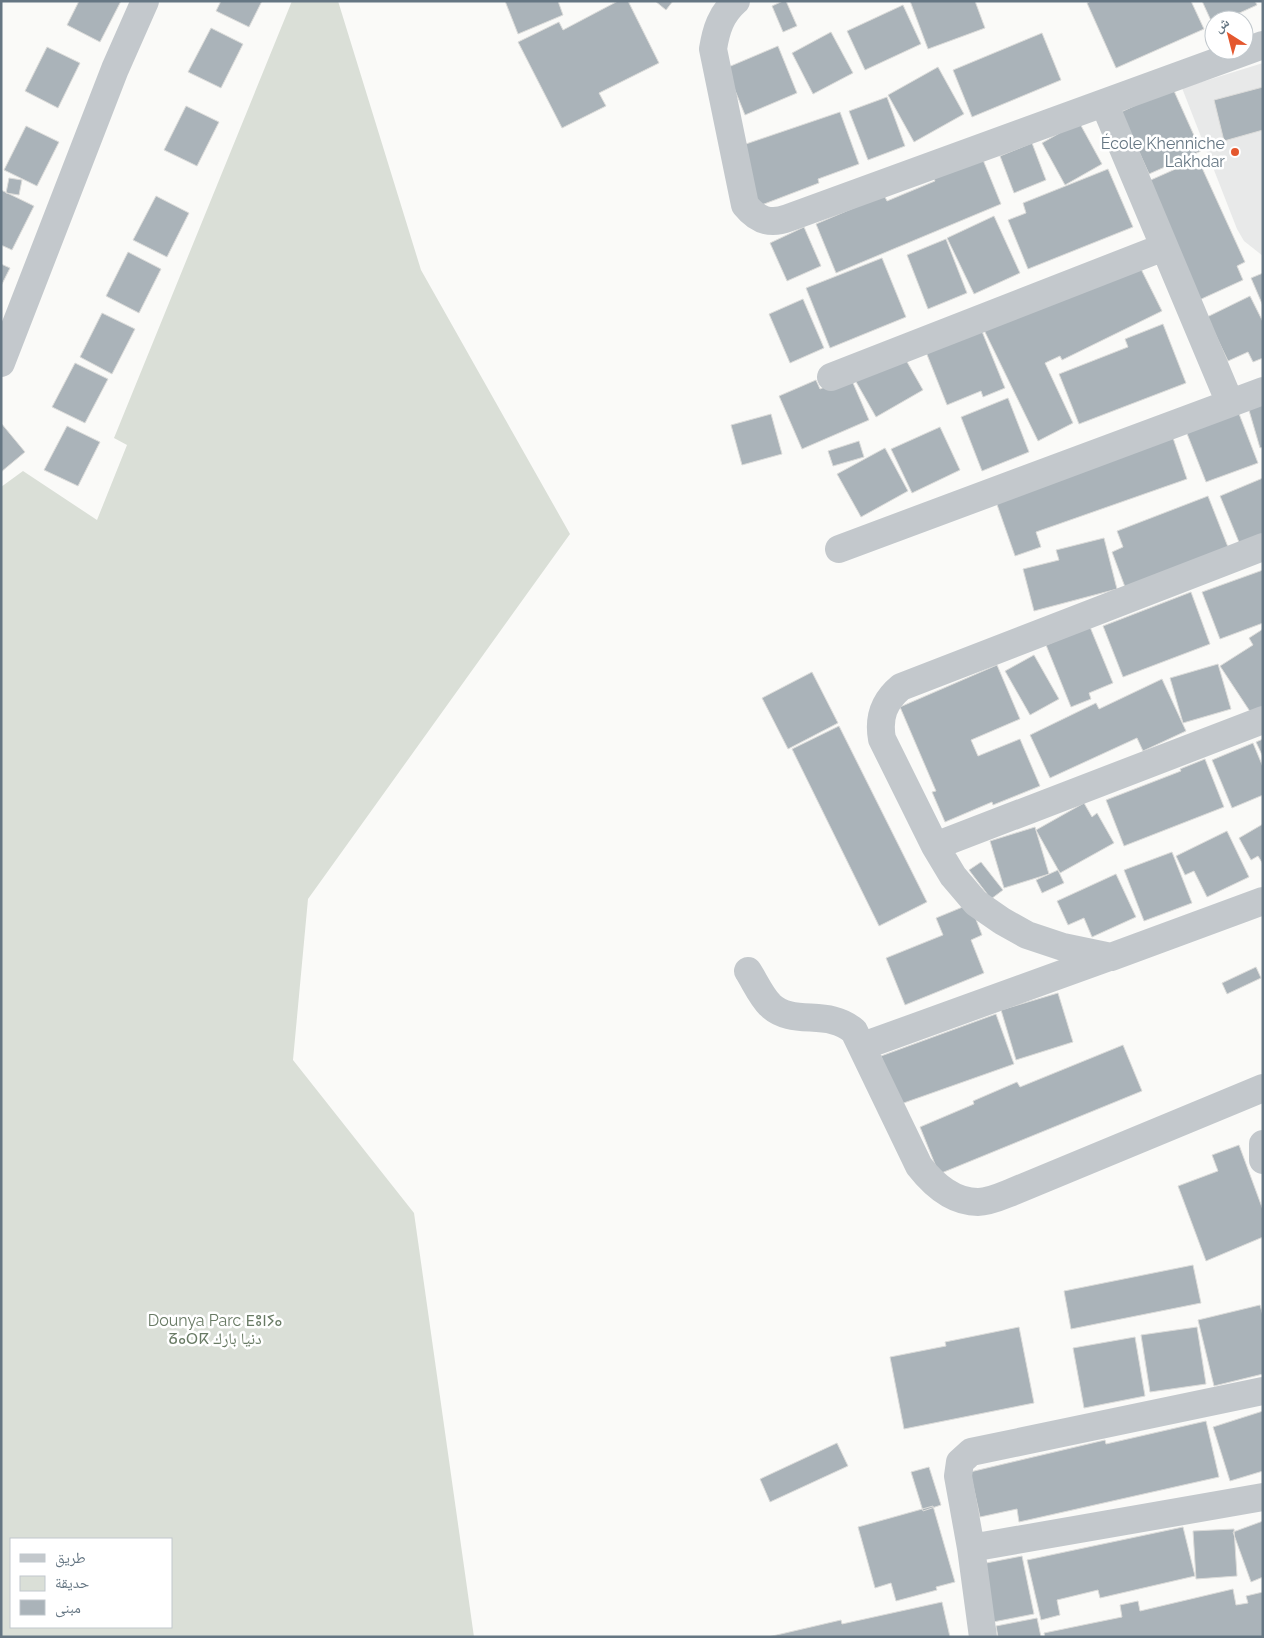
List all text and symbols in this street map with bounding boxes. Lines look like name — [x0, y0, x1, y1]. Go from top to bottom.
north arrow — [1204, 10, 1254, 60]
text: ش — [1211, 14, 1233, 36]
place label: École Khenniche Lakhdar — [1101, 133, 1225, 171]
marker: École Khenniche Lakhdar — [1229, 146, 1241, 158]
park label: Dounya Parc ⴹⵓⵏⵢⴰ ⵒⴰⵔⴽ دنيا بارك — [148, 1311, 282, 1348]
legend — [10, 1538, 172, 1628]
text: طريق — [55, 1549, 86, 1568]
text: حديقة — [55, 1574, 90, 1592]
text: مبنى — [55, 1599, 81, 1618]

